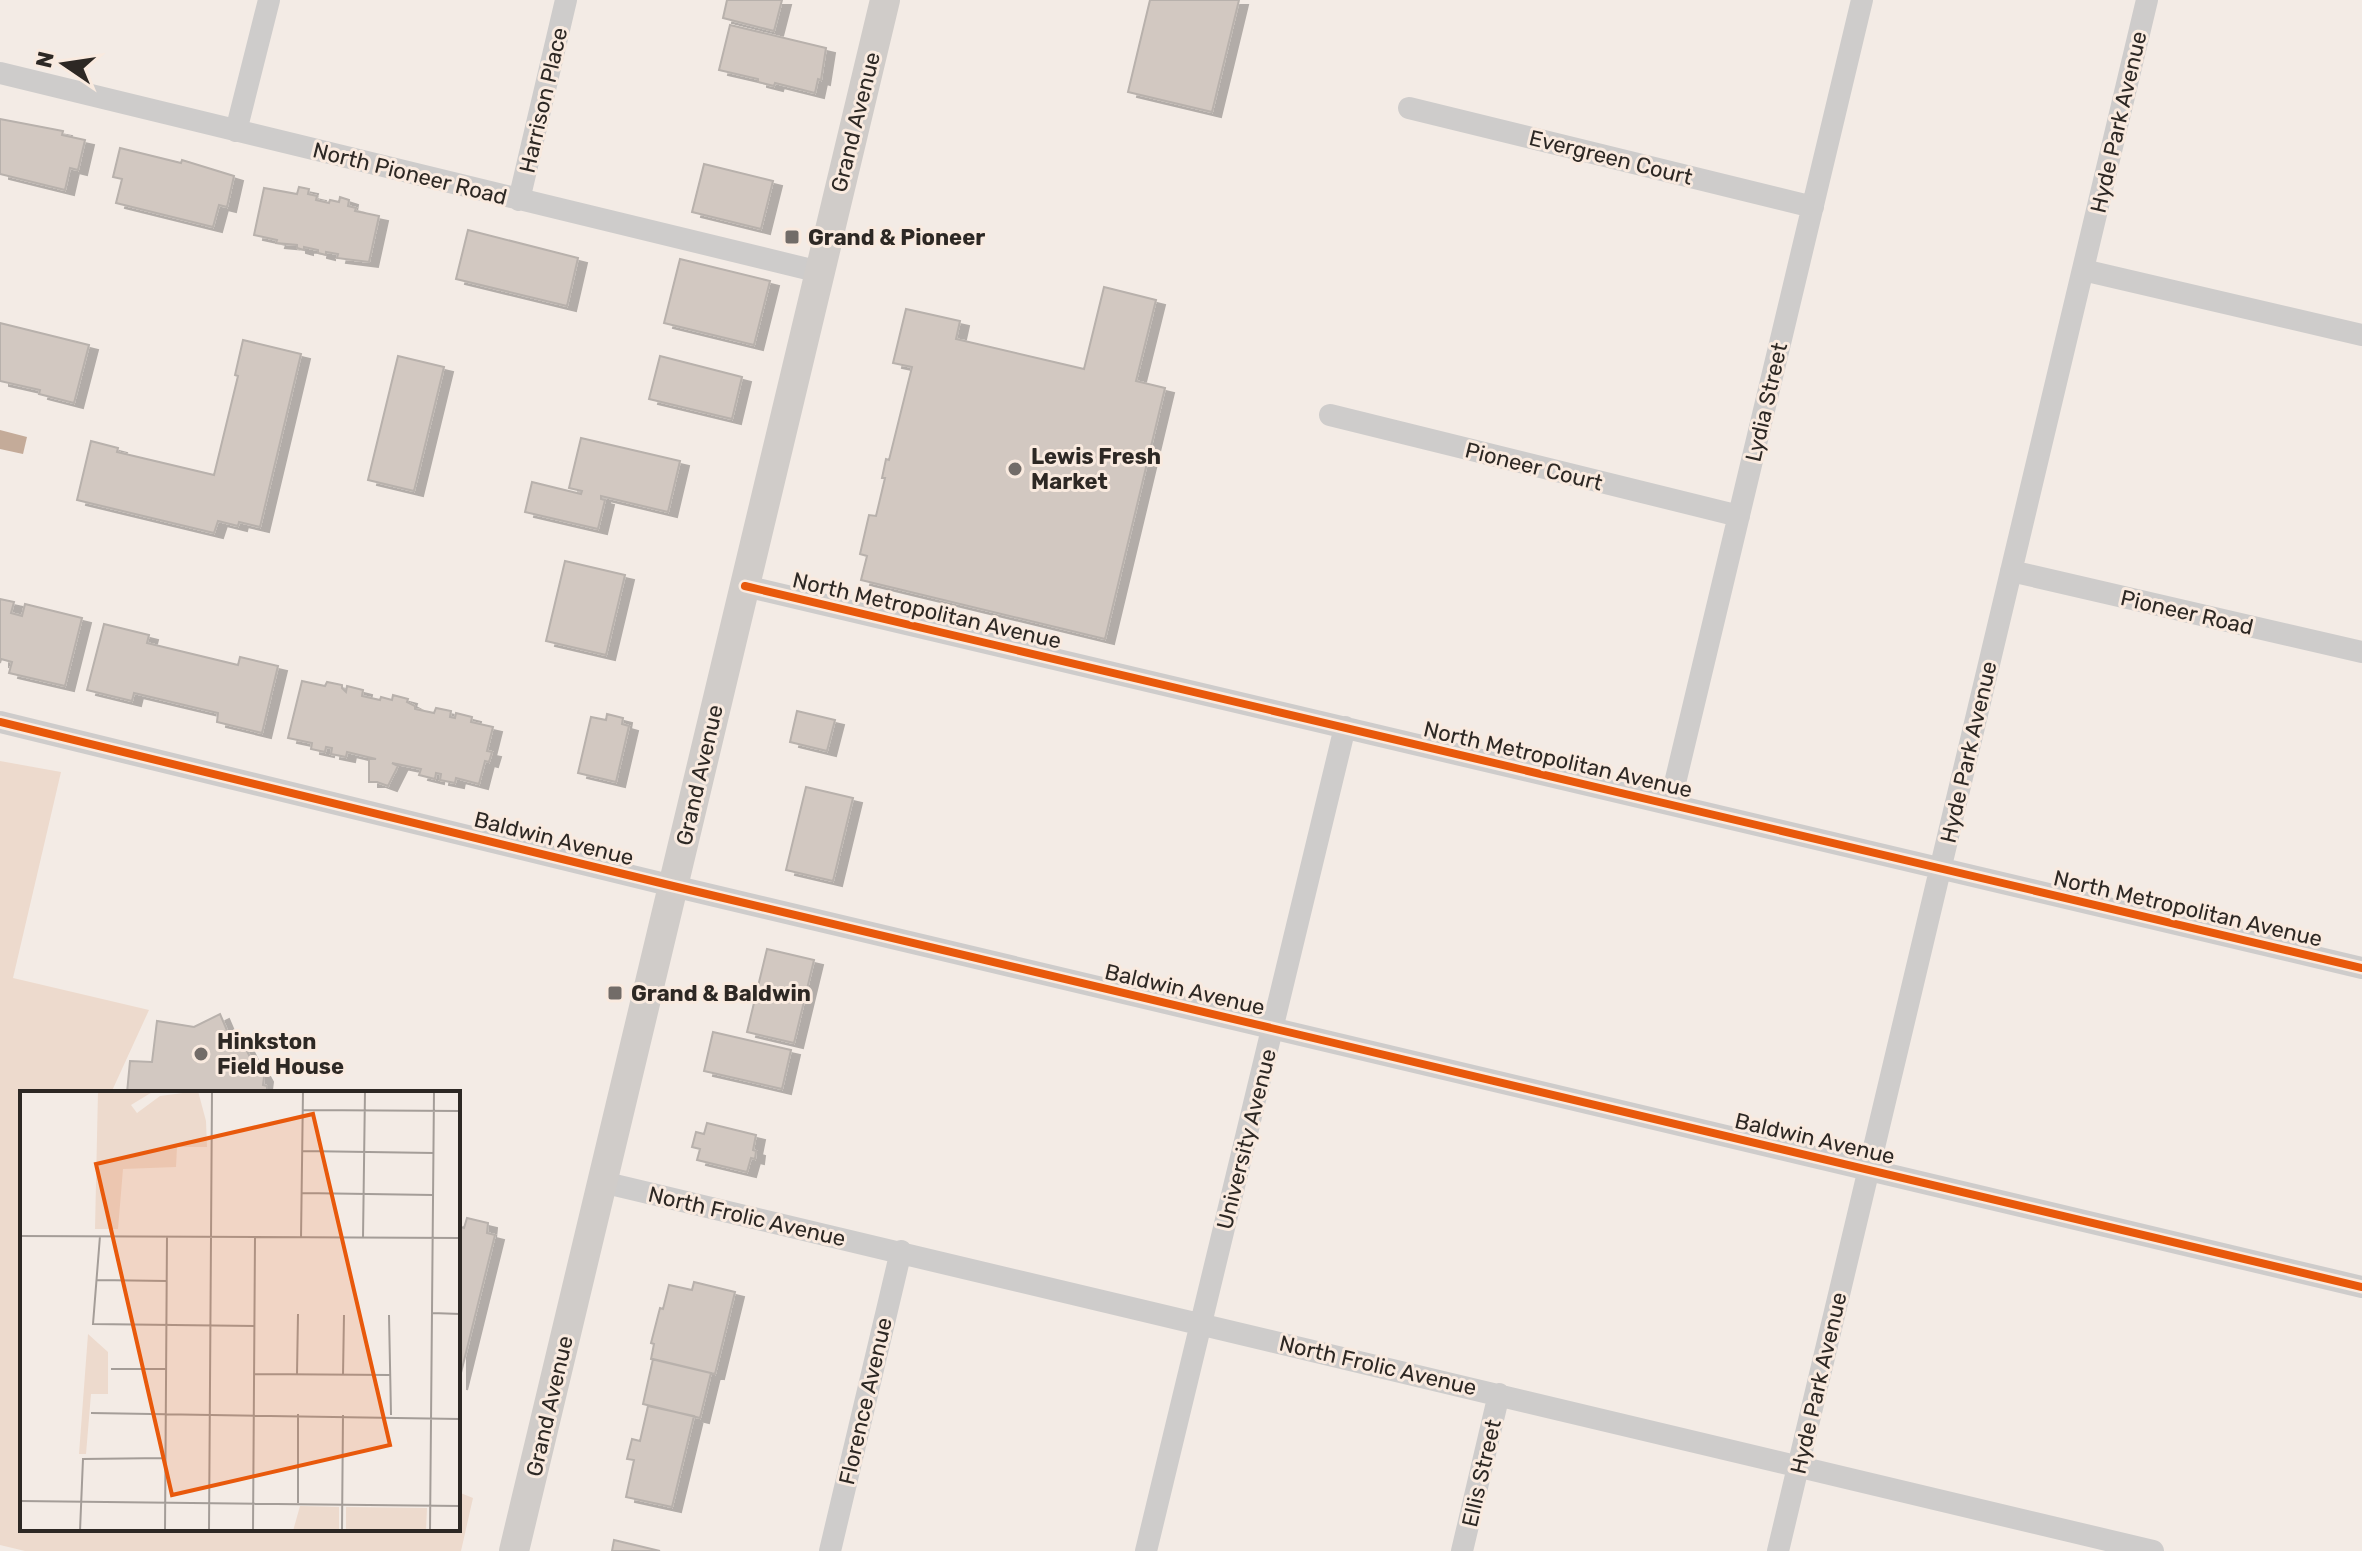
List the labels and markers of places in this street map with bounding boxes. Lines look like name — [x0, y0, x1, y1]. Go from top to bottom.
place label: Grand & Pioneer — [808, 224, 985, 251]
marker: Grand & Pioneer — [783, 228, 801, 246]
place label: Lewis Fresh Market — [1031, 443, 1161, 495]
marker: Lewis Fresh Market — [1006, 460, 1024, 478]
place label: Grand & Baldwin — [631, 980, 811, 1007]
marker: Grand & Baldwin — [606, 984, 624, 1002]
place label: Hinkston Field House — [217, 1028, 344, 1080]
marker: Hinkston Field House — [192, 1045, 210, 1063]

